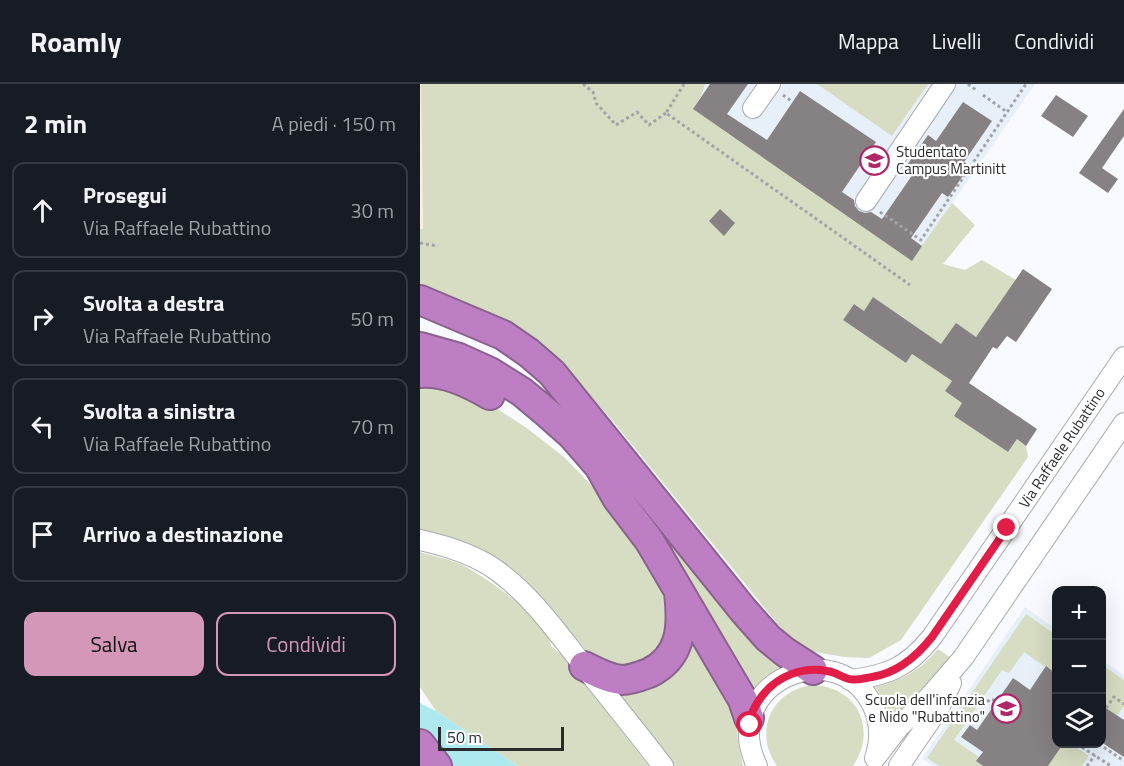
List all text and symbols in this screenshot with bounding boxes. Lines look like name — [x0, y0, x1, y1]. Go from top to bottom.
text: Roamly — [30, 20, 121, 63]
text: Mappa — [838, 25, 899, 57]
text: Livelli — [932, 25, 981, 57]
text: Condividi — [1014, 25, 1094, 57]
text: 2 min — [24, 104, 87, 143]
text: A piedi · 150 m — [272, 108, 396, 139]
place label: Studentato Campus Martinitt — [896, 140, 1007, 180]
school or university icon: Studentato Campus Martinitt — [859, 145, 891, 177]
text: Prosegui — [83, 178, 167, 212]
icon: ahead — [26, 194, 59, 227]
text: 30 m — [350, 195, 394, 226]
text: Via Raffaele Rubattino — [83, 212, 271, 243]
text: Svolta a destra — [83, 286, 225, 320]
icon: right — [26, 302, 59, 335]
text: 50 m — [350, 303, 394, 334]
text: Via Raffaele Rubattino — [83, 320, 271, 351]
street label: Via Raffaele Rubattino — [1013, 383, 1111, 513]
text: Svolta a sinistra — [83, 394, 235, 428]
icon: left — [26, 410, 59, 443]
text: 70 m — [350, 411, 394, 442]
text: Via Raffaele Rubattino — [83, 428, 271, 459]
route end — [993, 514, 1019, 540]
text: Arrivo a destinazione — [83, 517, 283, 551]
icon: arrive — [26, 518, 59, 551]
map controls — [1052, 586, 1106, 748]
button: + — [1052, 586, 1106, 640]
button: Salva — [24, 612, 204, 676]
button: Condividi — [216, 612, 396, 676]
button: − — [1052, 640, 1106, 694]
place label: Scuola dell'infanzia e Nido "Rubattino" — [865, 688, 985, 728]
school or university icon: Scuola dell'infanzia e Nido "Rubattino" — [990, 693, 1022, 725]
button: layers — [1052, 694, 1106, 748]
route start — [736, 711, 762, 737]
scale bar — [438, 724, 564, 752]
text: 50 m — [447, 725, 482, 749]

